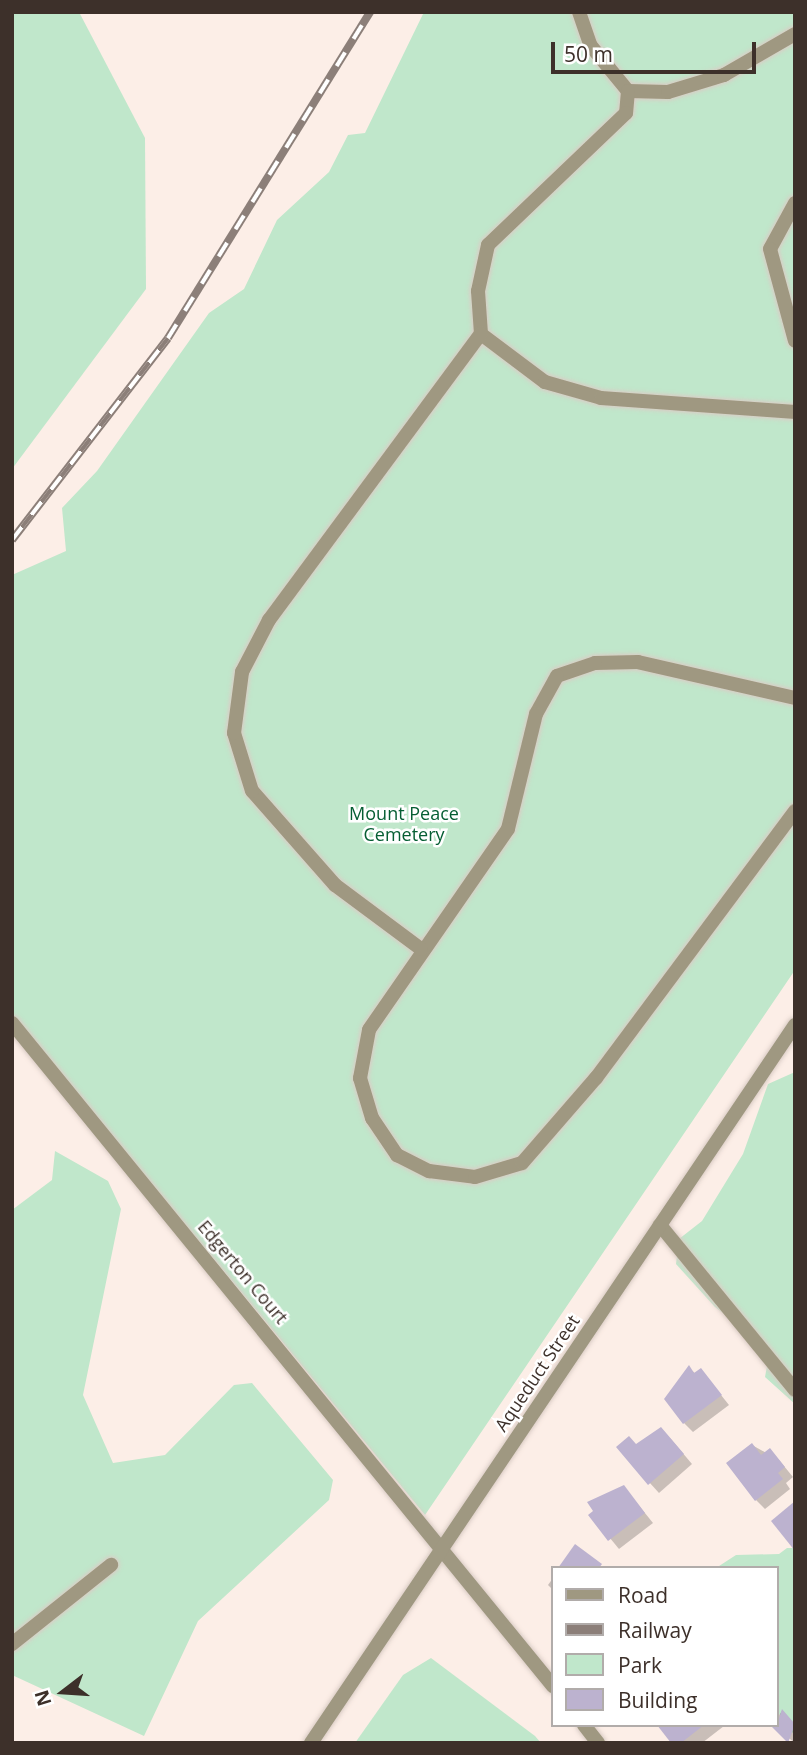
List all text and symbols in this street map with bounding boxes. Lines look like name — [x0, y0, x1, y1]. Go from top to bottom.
scale bar — [555, 28, 760, 72]
text: 50 m — [564, 40, 613, 68]
park label: Mount Peace Cemetery — [349, 803, 459, 846]
street label: Edgerton Court — [194, 1216, 292, 1328]
street label: Aqueduct Street — [490, 1311, 584, 1435]
legend — [552, 1566, 779, 1727]
text: Road — [618, 1581, 668, 1609]
text: Railway — [618, 1616, 692, 1644]
text: Park — [618, 1651, 662, 1679]
north arrow — [28, 1657, 98, 1727]
text: Building — [618, 1686, 697, 1714]
text: N — [28, 1687, 58, 1709]

